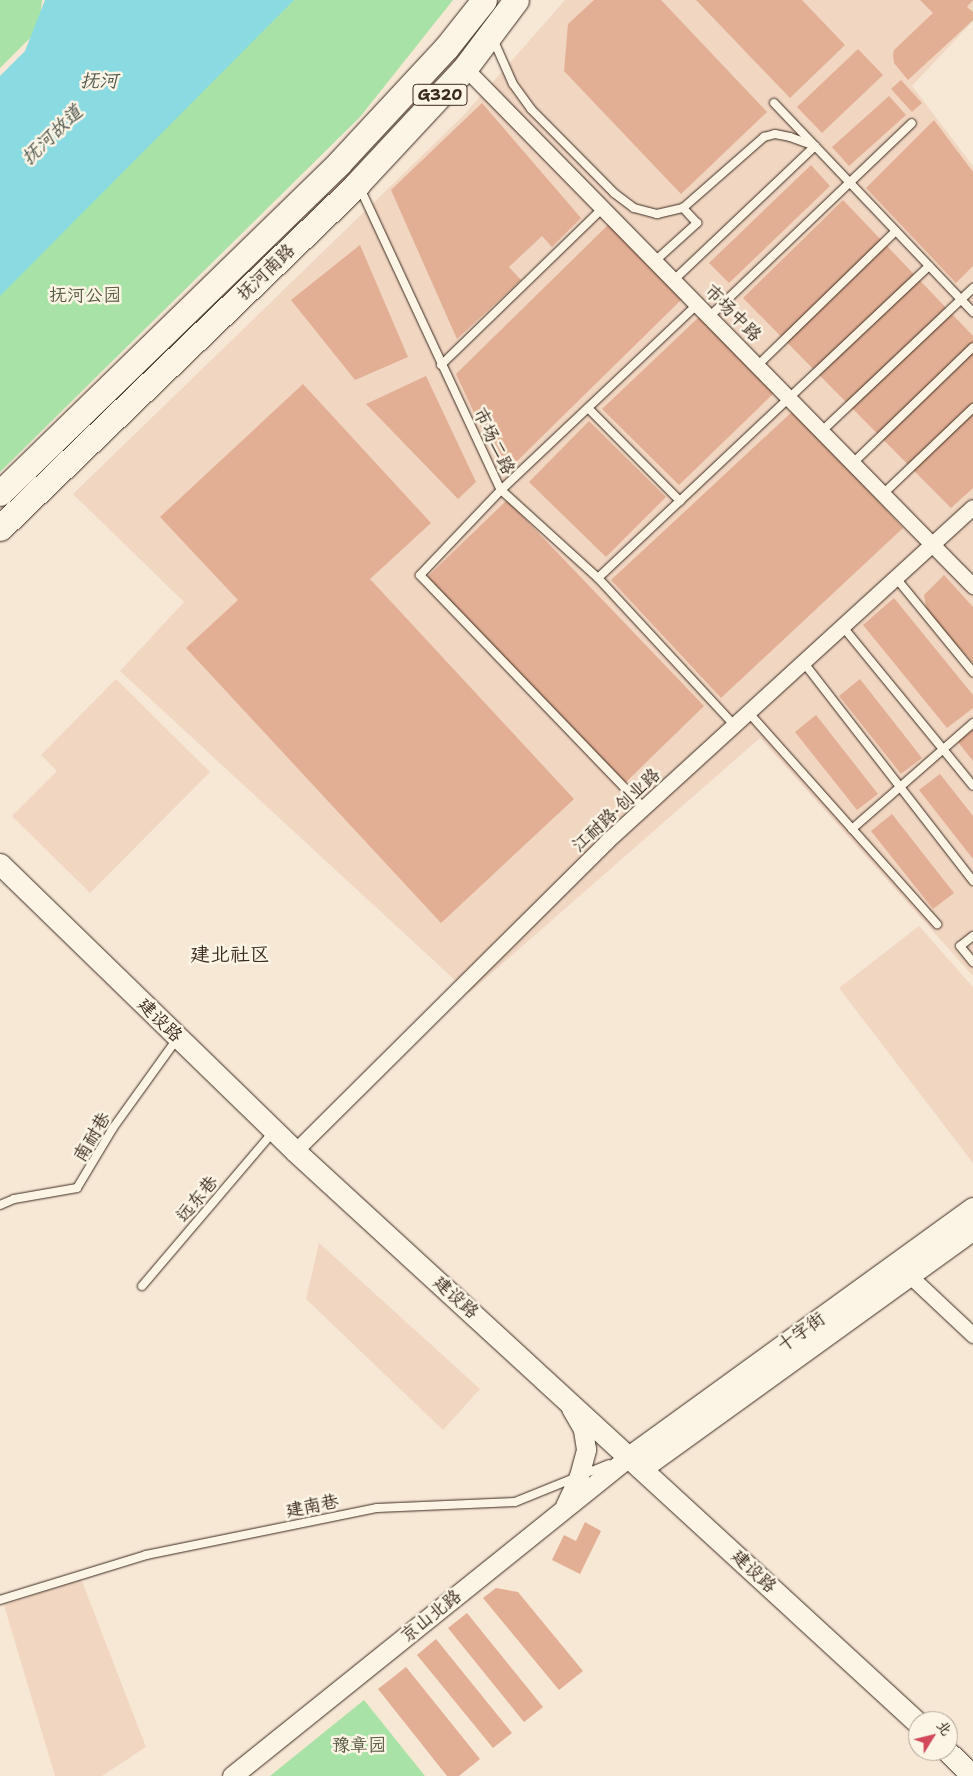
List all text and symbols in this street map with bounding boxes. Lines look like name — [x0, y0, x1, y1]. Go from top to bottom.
water label: 抚河 — [80, 70, 118, 92]
road number: G320 — [412, 82, 468, 108]
water label: 抚河故道 — [17, 100, 87, 170]
street label: 抚河南路 — [233, 239, 299, 305]
street label: 市场中路 — [700, 280, 766, 346]
park label: 抚河公园 — [49, 284, 121, 306]
street label: 市场二路 — [469, 404, 519, 478]
street label: 江耐路·创业路 — [567, 764, 665, 856]
district label: 建北社区 — [190, 942, 270, 966]
street label: 建设路 — [133, 993, 187, 1047]
street label: 南耐巷 — [69, 1108, 115, 1166]
street label: 远东巷 — [171, 1171, 223, 1227]
street label: 建设路 — [429, 1271, 483, 1323]
street label: 十字街 — [773, 1307, 829, 1357]
street label: 建南巷 — [283, 1490, 341, 1522]
street label: 建设路 — [727, 1545, 781, 1597]
street label: 京山北路 — [396, 1585, 466, 1647]
north arrow — [908, 1711, 958, 1761]
text: 北 — [933, 1717, 956, 1739]
park label: 豫章园 — [332, 1734, 386, 1756]

